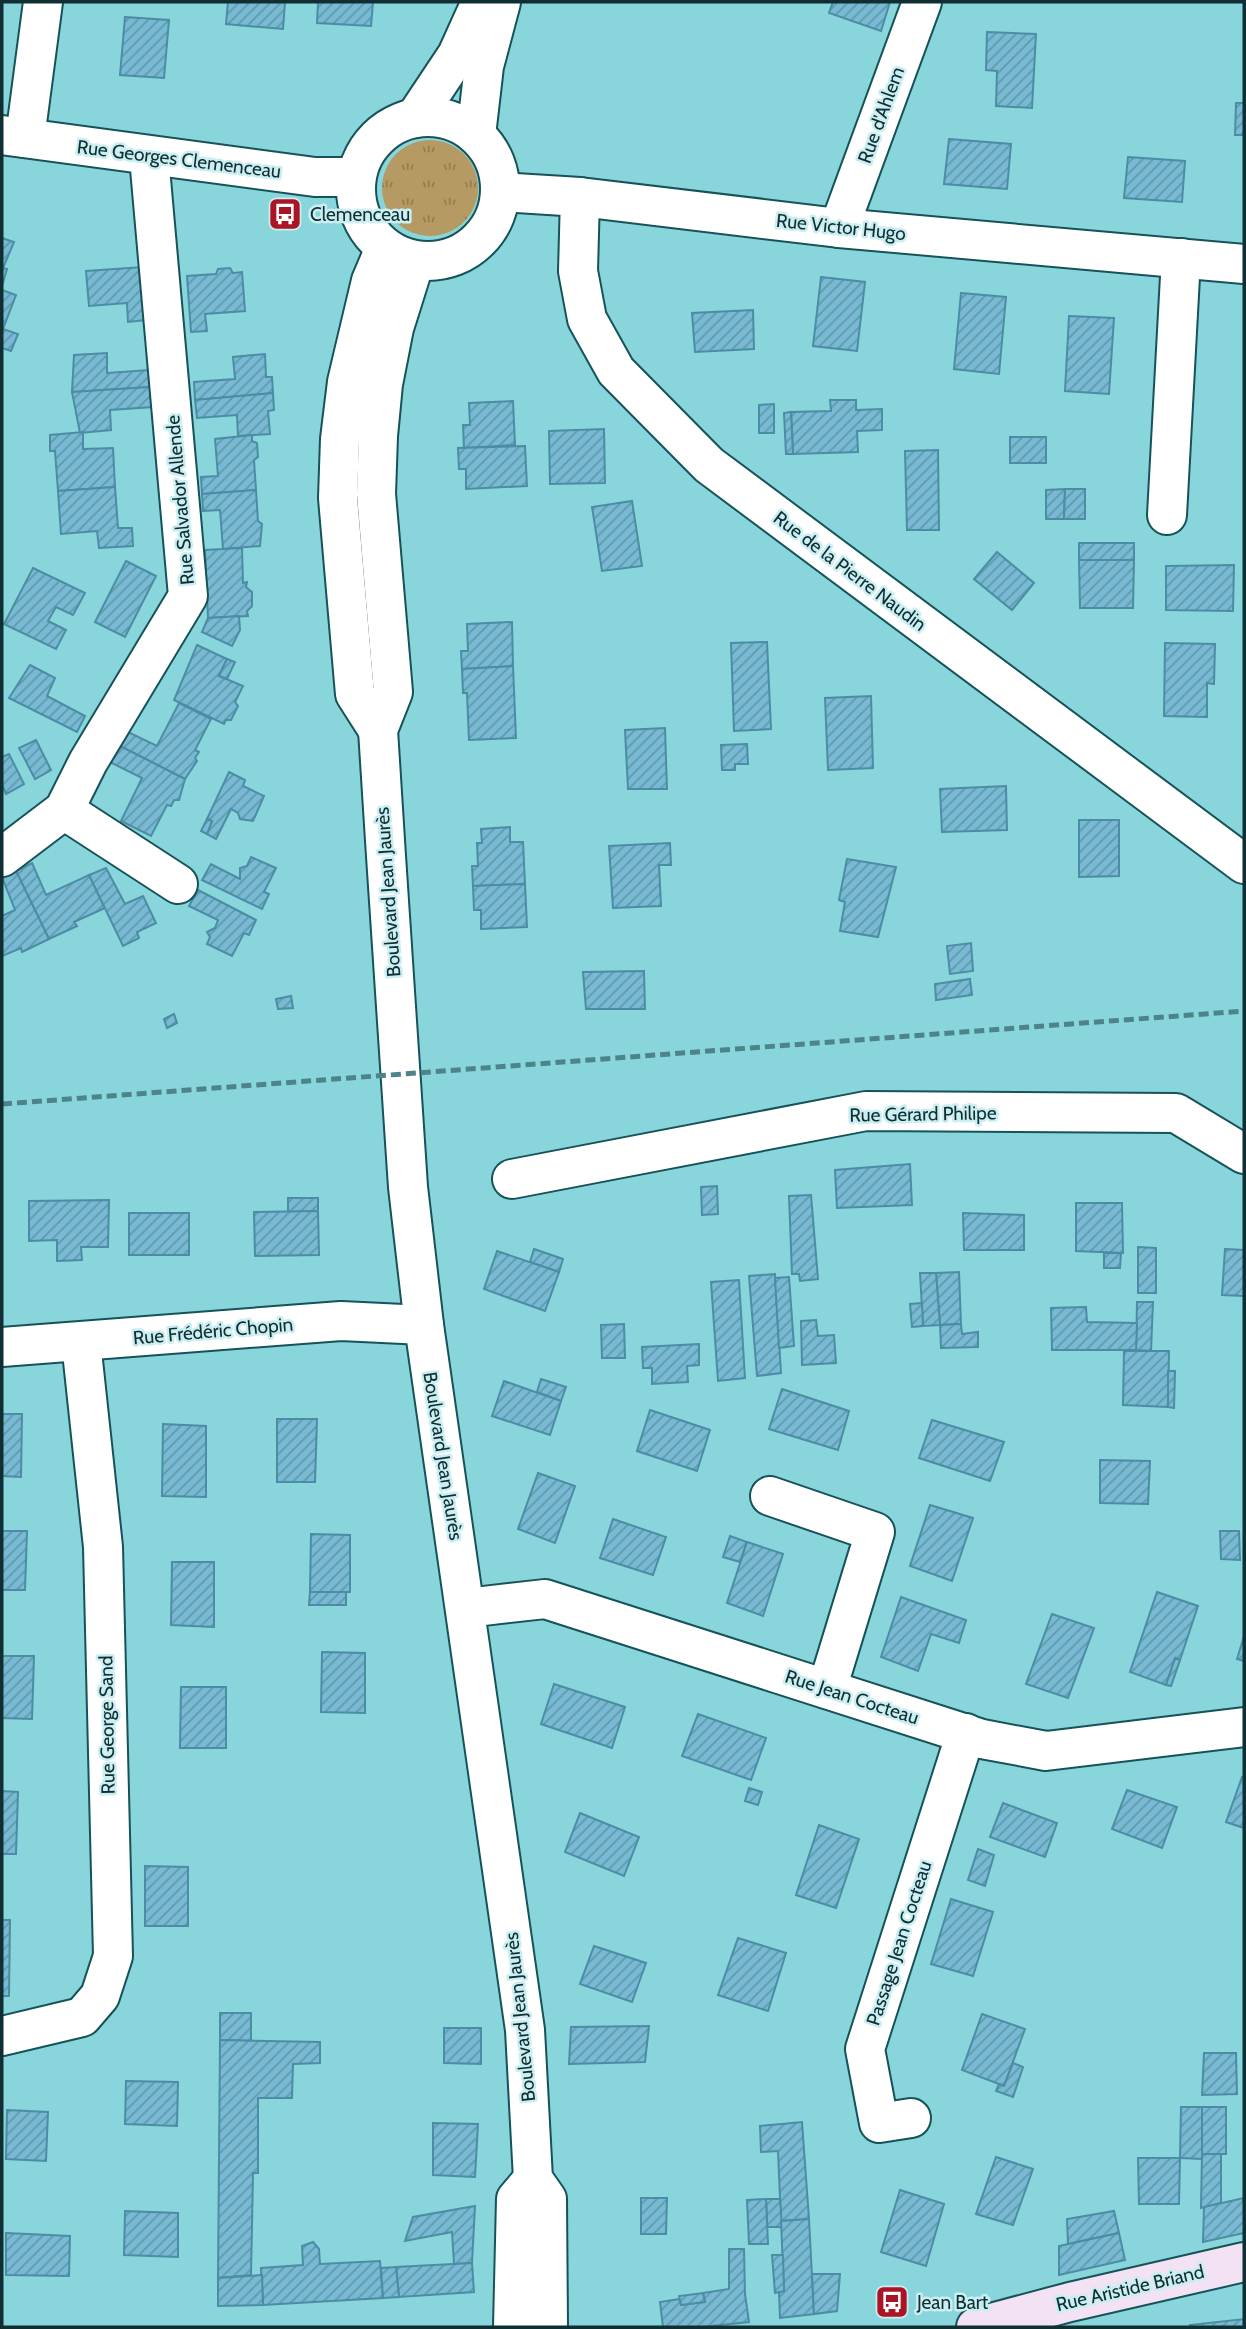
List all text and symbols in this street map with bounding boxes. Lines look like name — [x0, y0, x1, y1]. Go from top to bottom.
street label: Rue d'Ahlem — [853, 64, 909, 166]
street label: Rue Georges Clemenceau — [76, 135, 282, 183]
bus stop icon: Clemenceau — [266, 195, 304, 233]
place label: Clemenceau — [310, 203, 410, 226]
street label: Rue Victor Hugo — [775, 209, 907, 245]
street label: Rue Salvador Allende — [161, 414, 199, 586]
street label: Rue de la Pierre Naudin — [769, 506, 931, 636]
street label: Boulevard Jean Jaurès — [371, 806, 405, 978]
street label: Rue Gérard Philipe — [849, 1101, 997, 1127]
street label: Rue Frédéric Chopin — [132, 1313, 294, 1349]
street label: Boulevard Jean Jaurès — [418, 1370, 468, 1542]
street label: Rue George Sand — [94, 1655, 120, 1795]
street label: Rue Jean Cocteau — [782, 1665, 922, 1729]
street label: Passage Jean Cocteau — [861, 1858, 937, 2028]
street label: Boulevard Jean Jaurès — [500, 1931, 540, 2103]
street label: Rue Aristide Briand — [1054, 2260, 1206, 2316]
bus stop icon: Jean Bart — [873, 2283, 911, 2321]
place label: Jean Bart — [916, 2291, 989, 2314]

